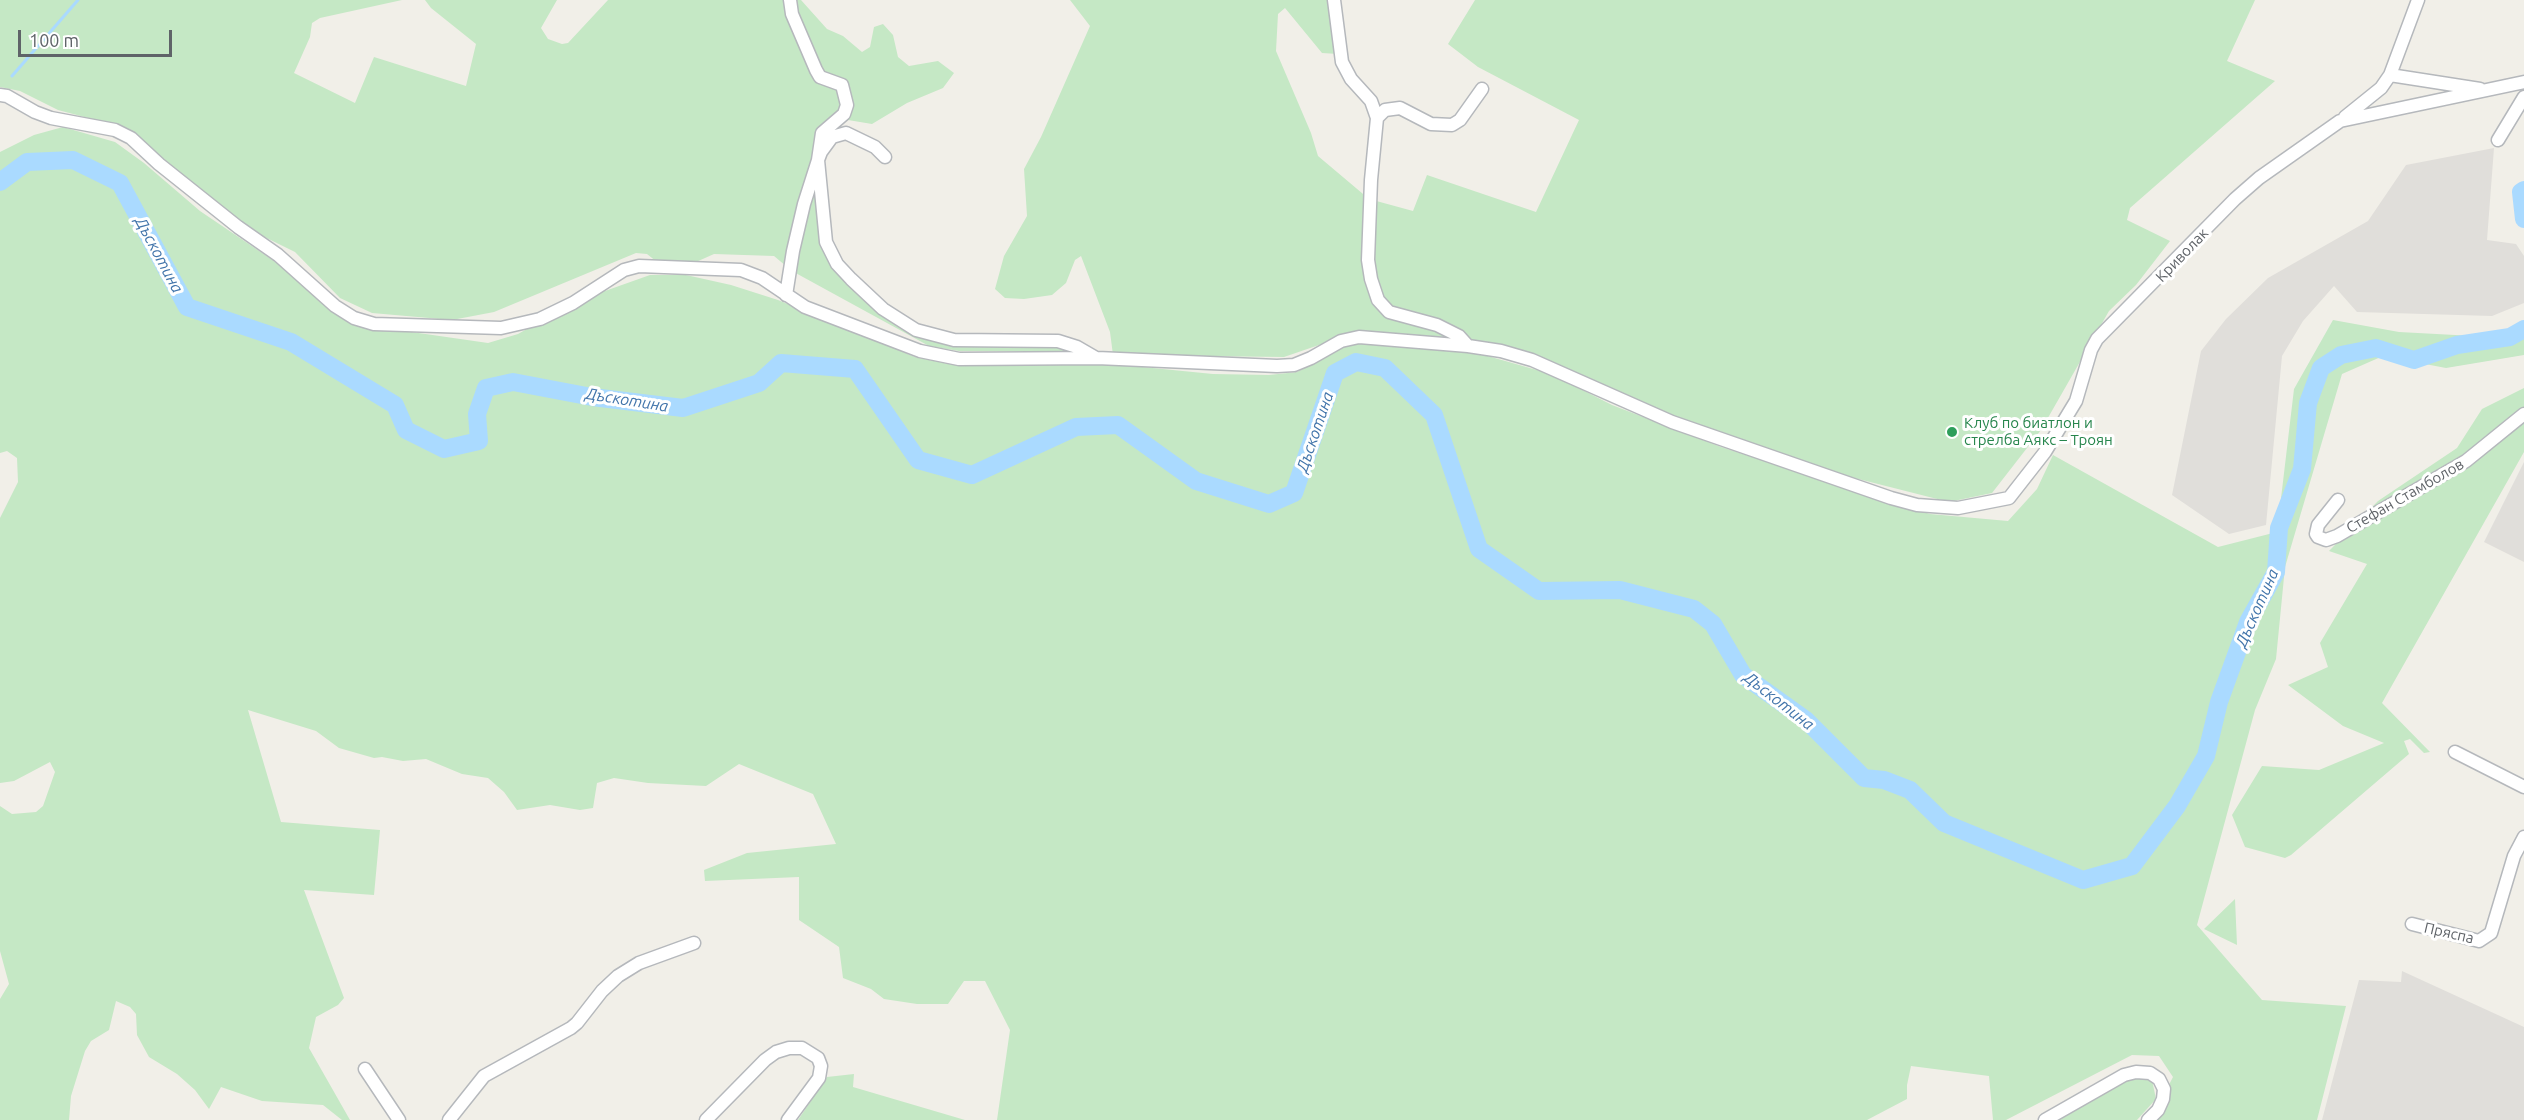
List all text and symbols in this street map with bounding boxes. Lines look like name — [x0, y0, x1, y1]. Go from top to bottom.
scale bar — [21, 18, 176, 56]
text: 100 m — [29, 30, 79, 50]
water label: Дъскотина — [131, 214, 187, 296]
street label: Криволак — [2152, 224, 2212, 286]
water label: Дъскотина — [584, 384, 670, 416]
water label: Дъскотина — [1292, 390, 1338, 474]
place label: Клуб по биатлон и стрелба Аякс – Троян — [1964, 414, 2113, 449]
marker: Клуб по биатлон и стрелба Аякс – Троян — [1945, 425, 1959, 439]
street label: Стефан Стамболов — [2343, 455, 2467, 537]
water label: Дъскотина — [2231, 566, 2283, 650]
water label: Дъскотина — [1740, 668, 1818, 734]
street label: Пряспа — [2422, 919, 2476, 947]

